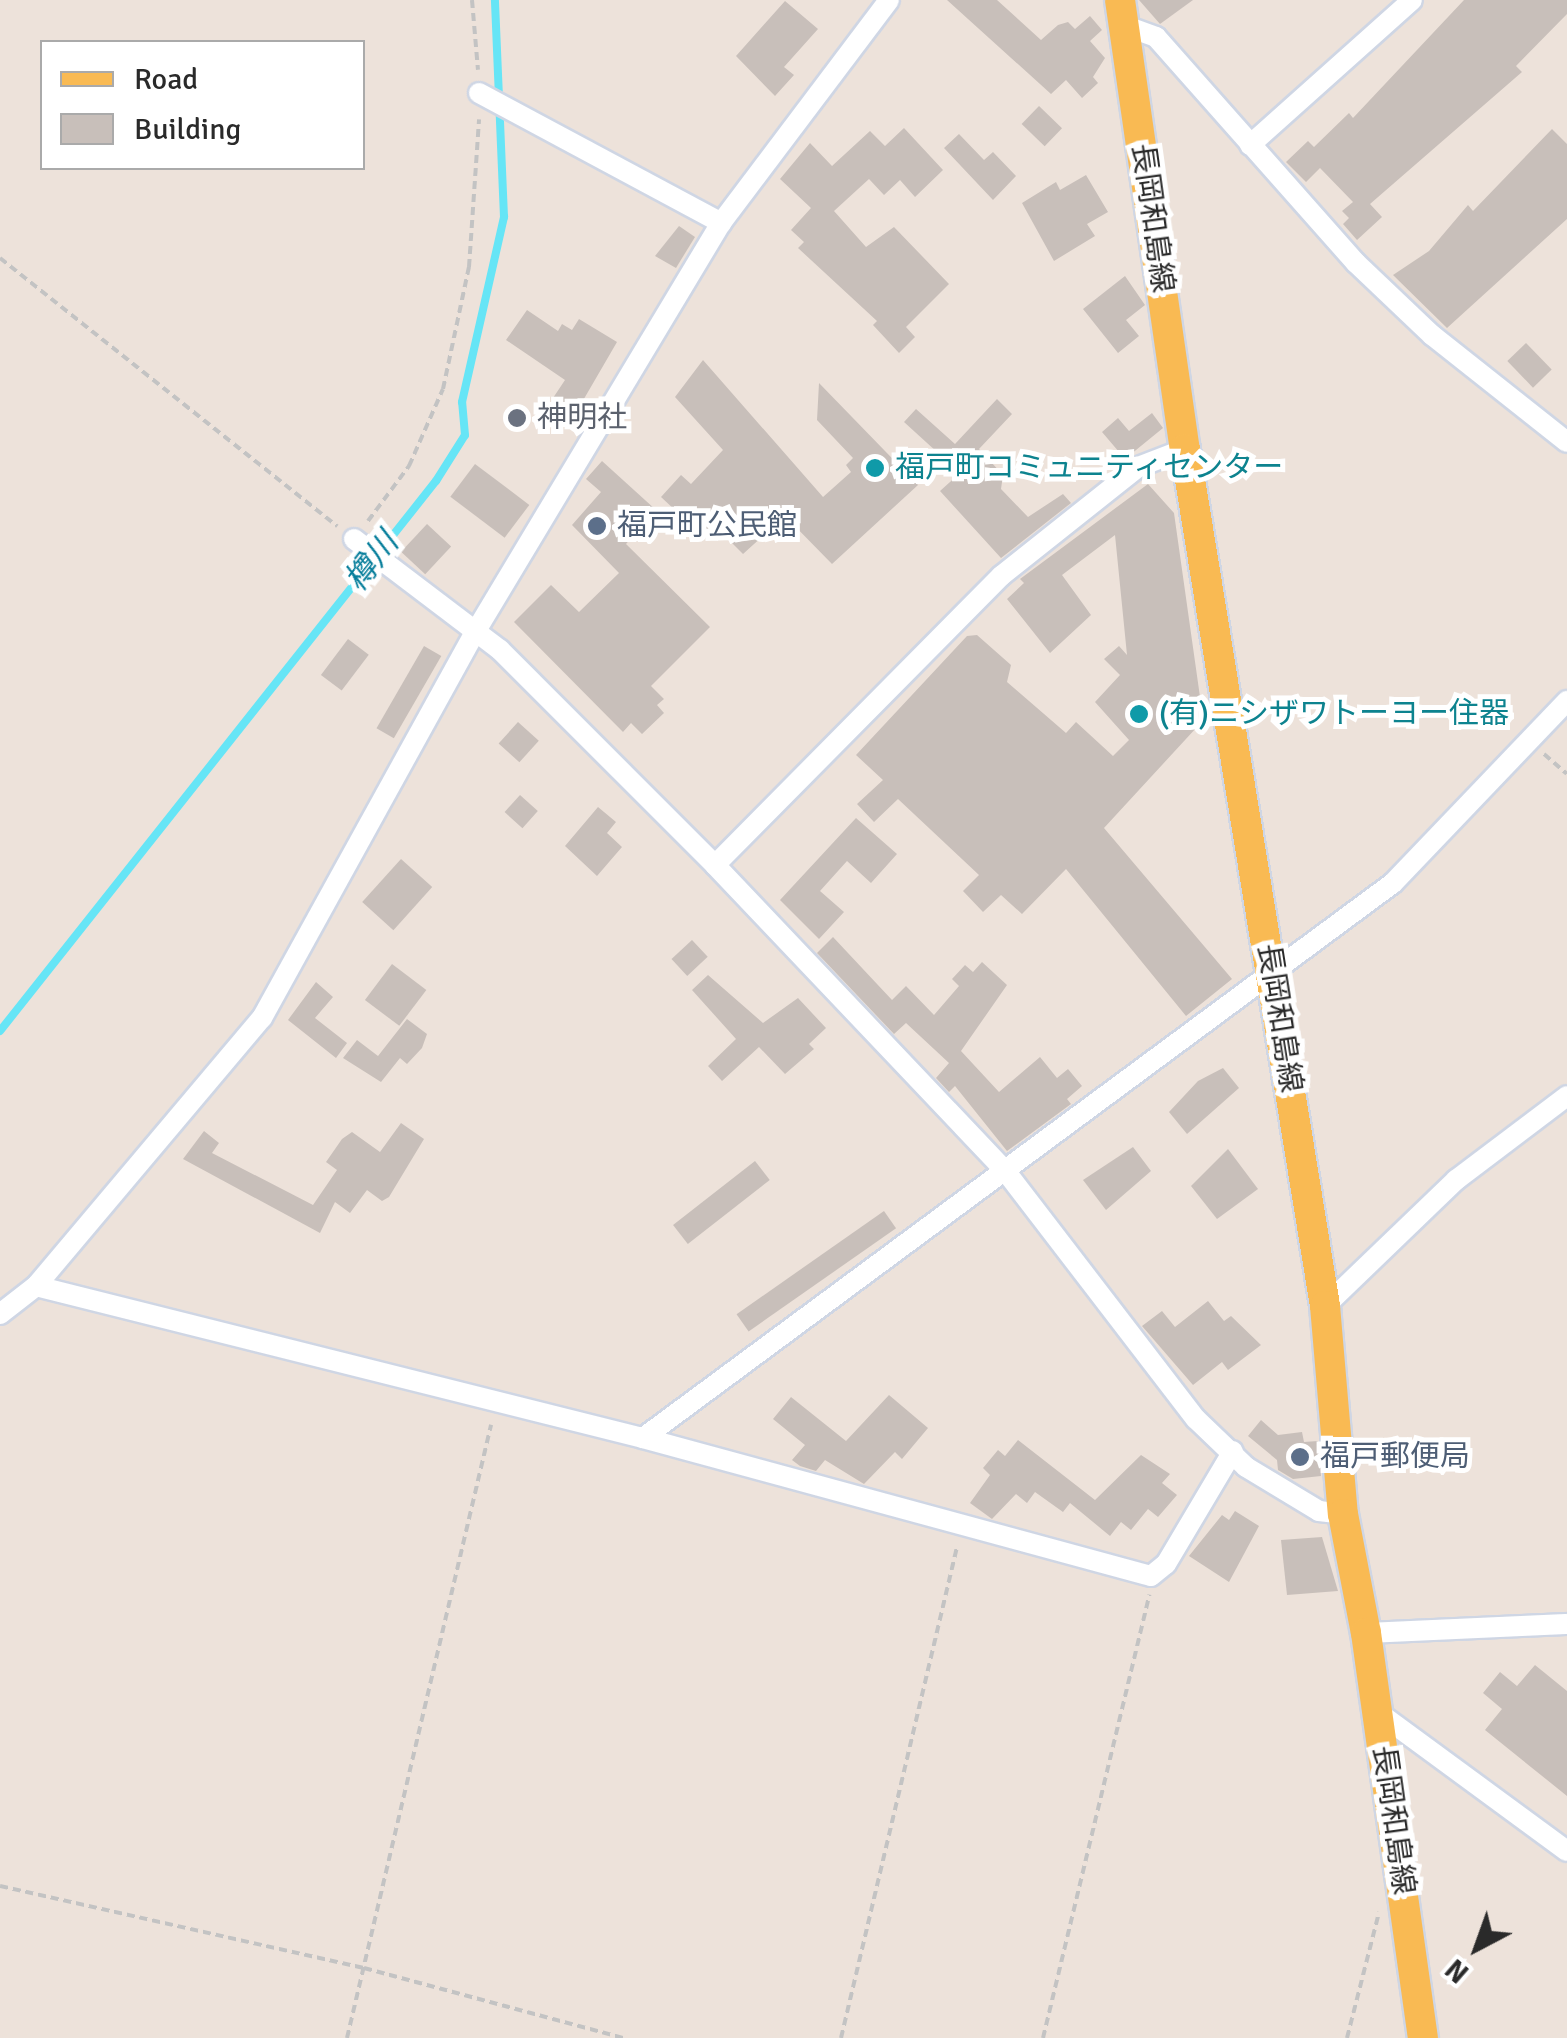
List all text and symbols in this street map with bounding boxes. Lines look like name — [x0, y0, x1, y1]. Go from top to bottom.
legend — [40, 40, 365, 170]
text: Road — [134, 61, 198, 98]
text: Building — [134, 111, 241, 148]
street label: 長岡和島線 — [1124, 141, 1180, 295]
place label: 神明社 — [537, 400, 627, 436]
marker: 神明社 — [506, 407, 528, 429]
place label: 福戸町コミュニティセンター — [895, 450, 1285, 486]
marker: 福戸町コミュニティセンター — [864, 457, 886, 479]
place label: 福戸町公民館 — [617, 508, 797, 544]
marker: 福戸町公民館 — [586, 515, 608, 537]
water label: 樽川 — [337, 525, 407, 599]
place label: (有)ニシザワトーヨー住器 — [1159, 696, 1509, 732]
marker: (有)ニシザワトーヨー住器 — [1128, 703, 1150, 725]
street label: 長岡和島線 — [1249, 941, 1309, 1095]
place label: 福戸郵便局 — [1320, 1439, 1470, 1475]
marker: 福戸郵便局 — [1289, 1446, 1311, 1468]
street label: 長岡和島線 — [1365, 1743, 1421, 1897]
north arrow — [1427, 1898, 1527, 1998]
text: N — [1439, 1951, 1476, 1990]

